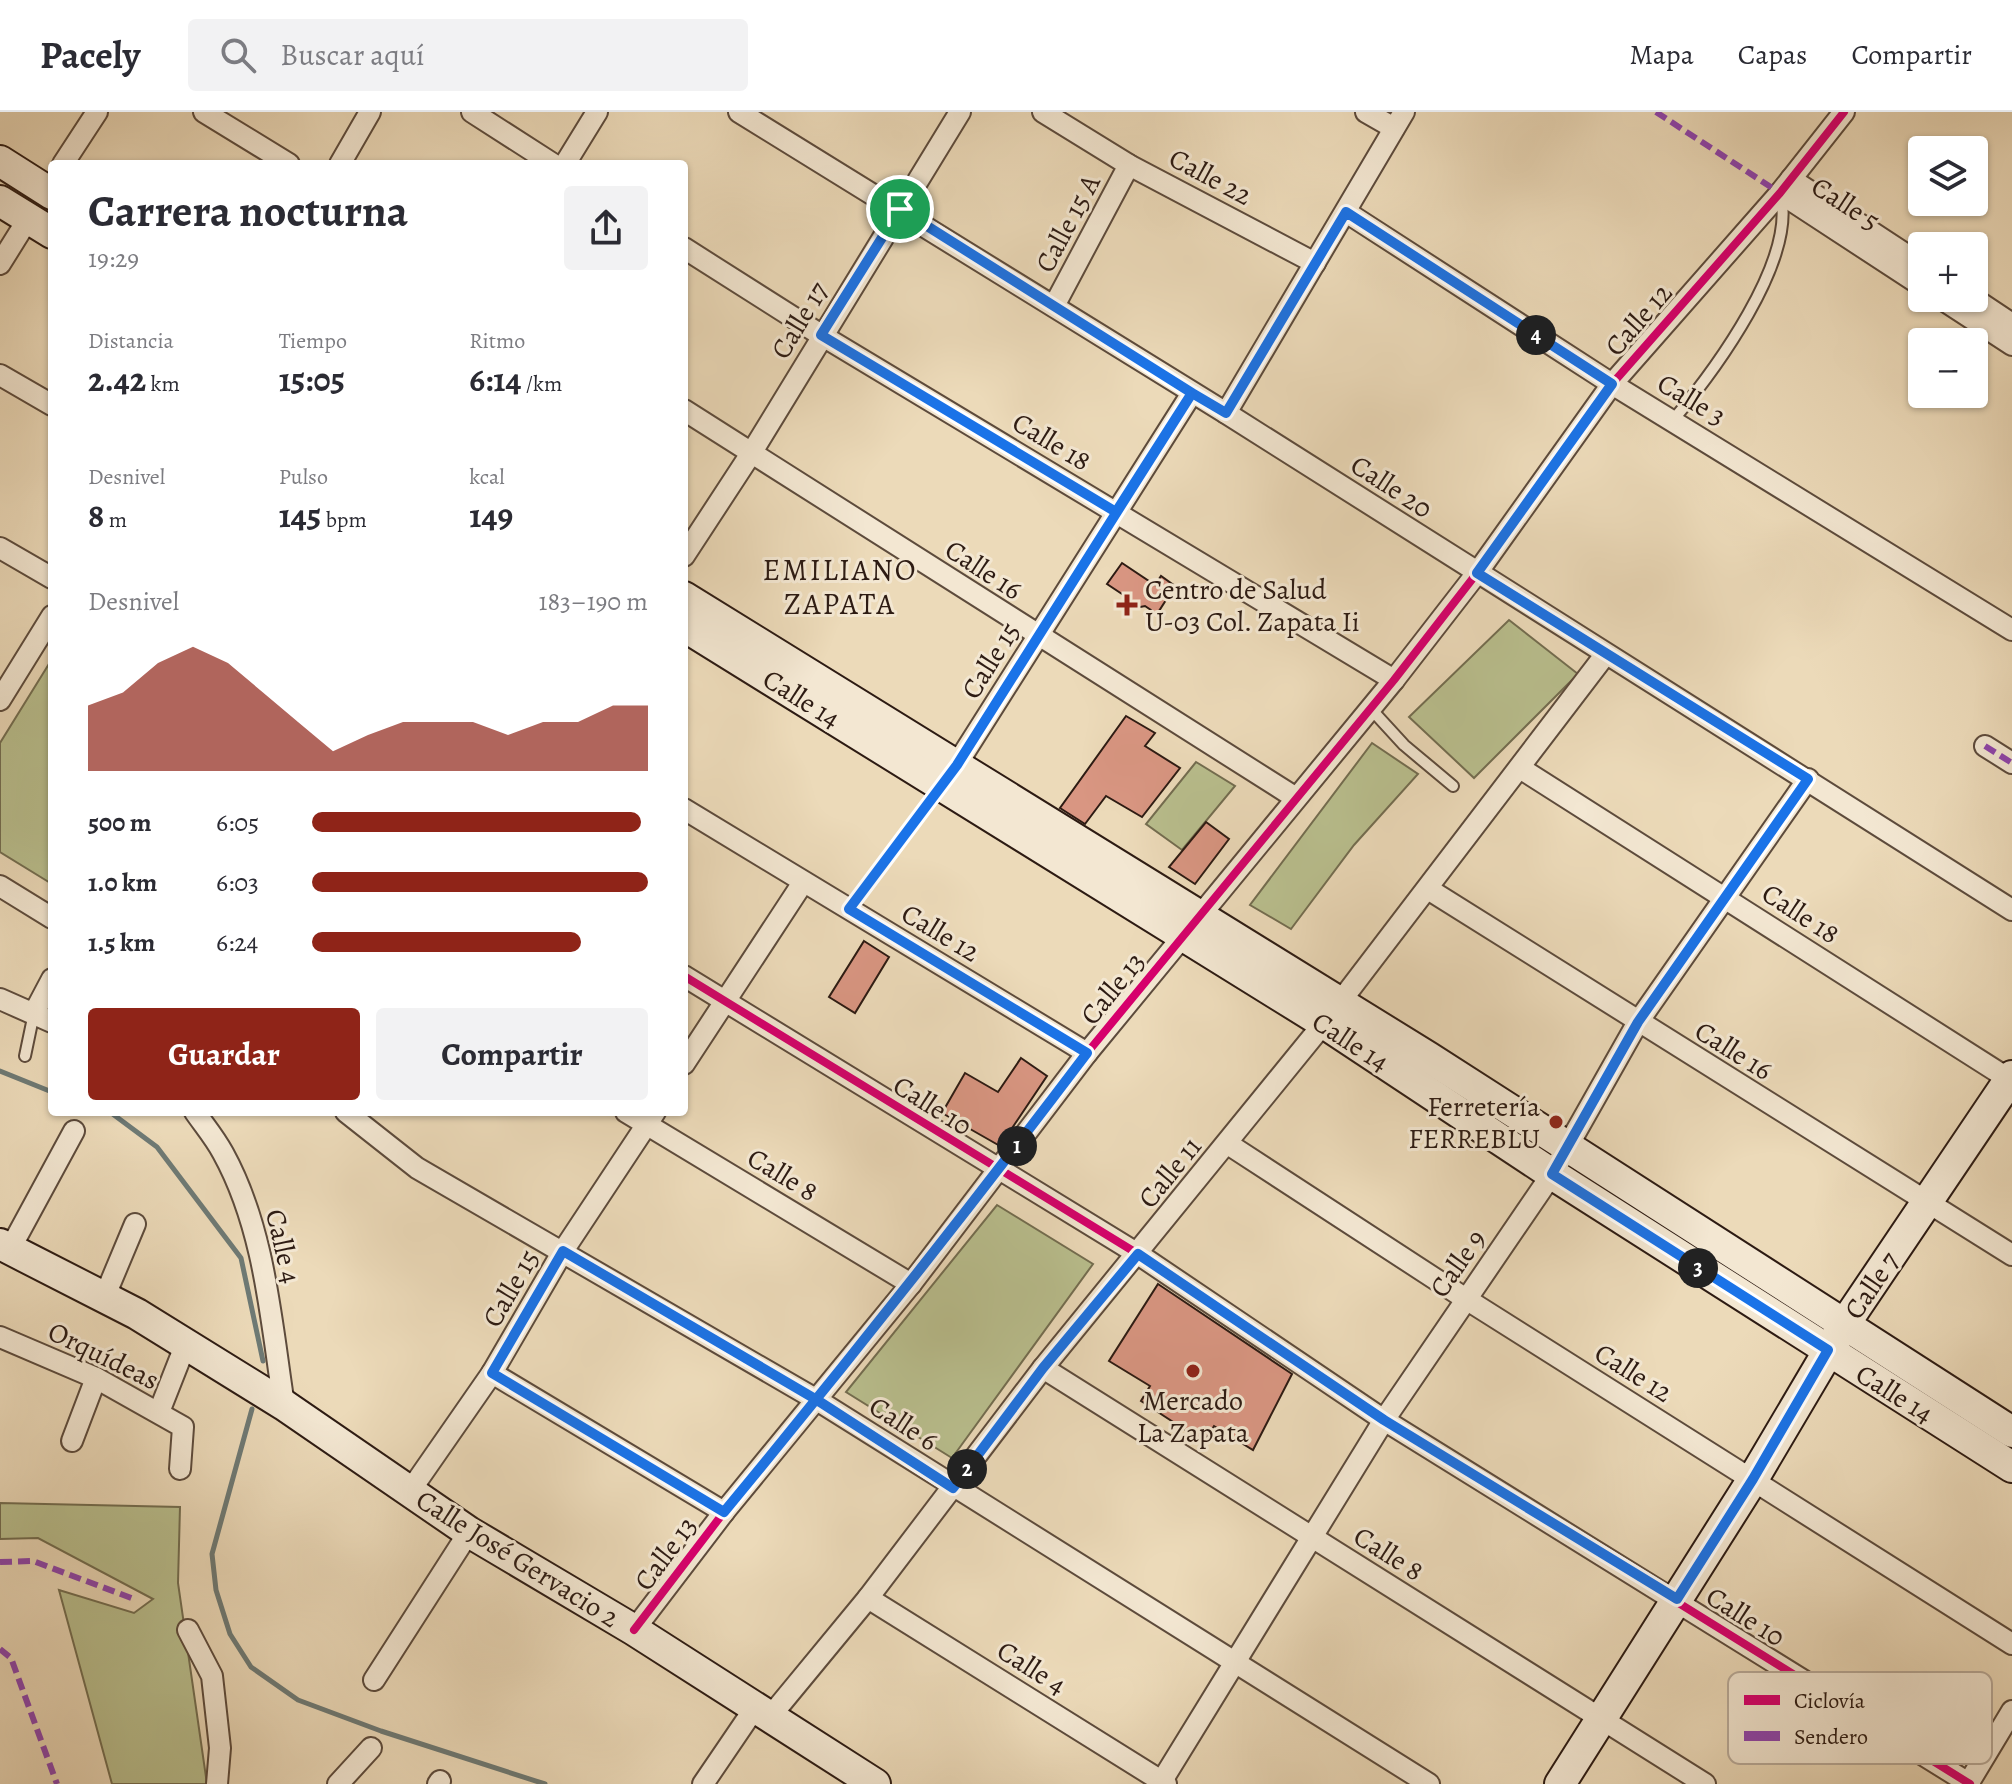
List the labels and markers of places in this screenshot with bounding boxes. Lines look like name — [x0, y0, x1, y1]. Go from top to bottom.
pin — [866, 175, 934, 243]
pin: 4 — [1516, 315, 1556, 355]
place label: Centro de Salud U-03 Col. Zapata Ii — [1145, 571, 1360, 641]
marker: Centro de Salud U-03 Col. Zapata Ii — [1116, 594, 1138, 616]
place label: Ferretería FERREBLU — [1408, 1088, 1540, 1158]
marker: Ferretería FERREBLU — [1547, 1113, 1565, 1131]
pin: 1 — [997, 1126, 1037, 1166]
pin: 3 — [1678, 1248, 1718, 1288]
marker: Mercado La Zapata — [1184, 1362, 1202, 1380]
place label: Mercado La Zapata — [1137, 1382, 1249, 1452]
pin: 2 — [947, 1449, 987, 1489]

